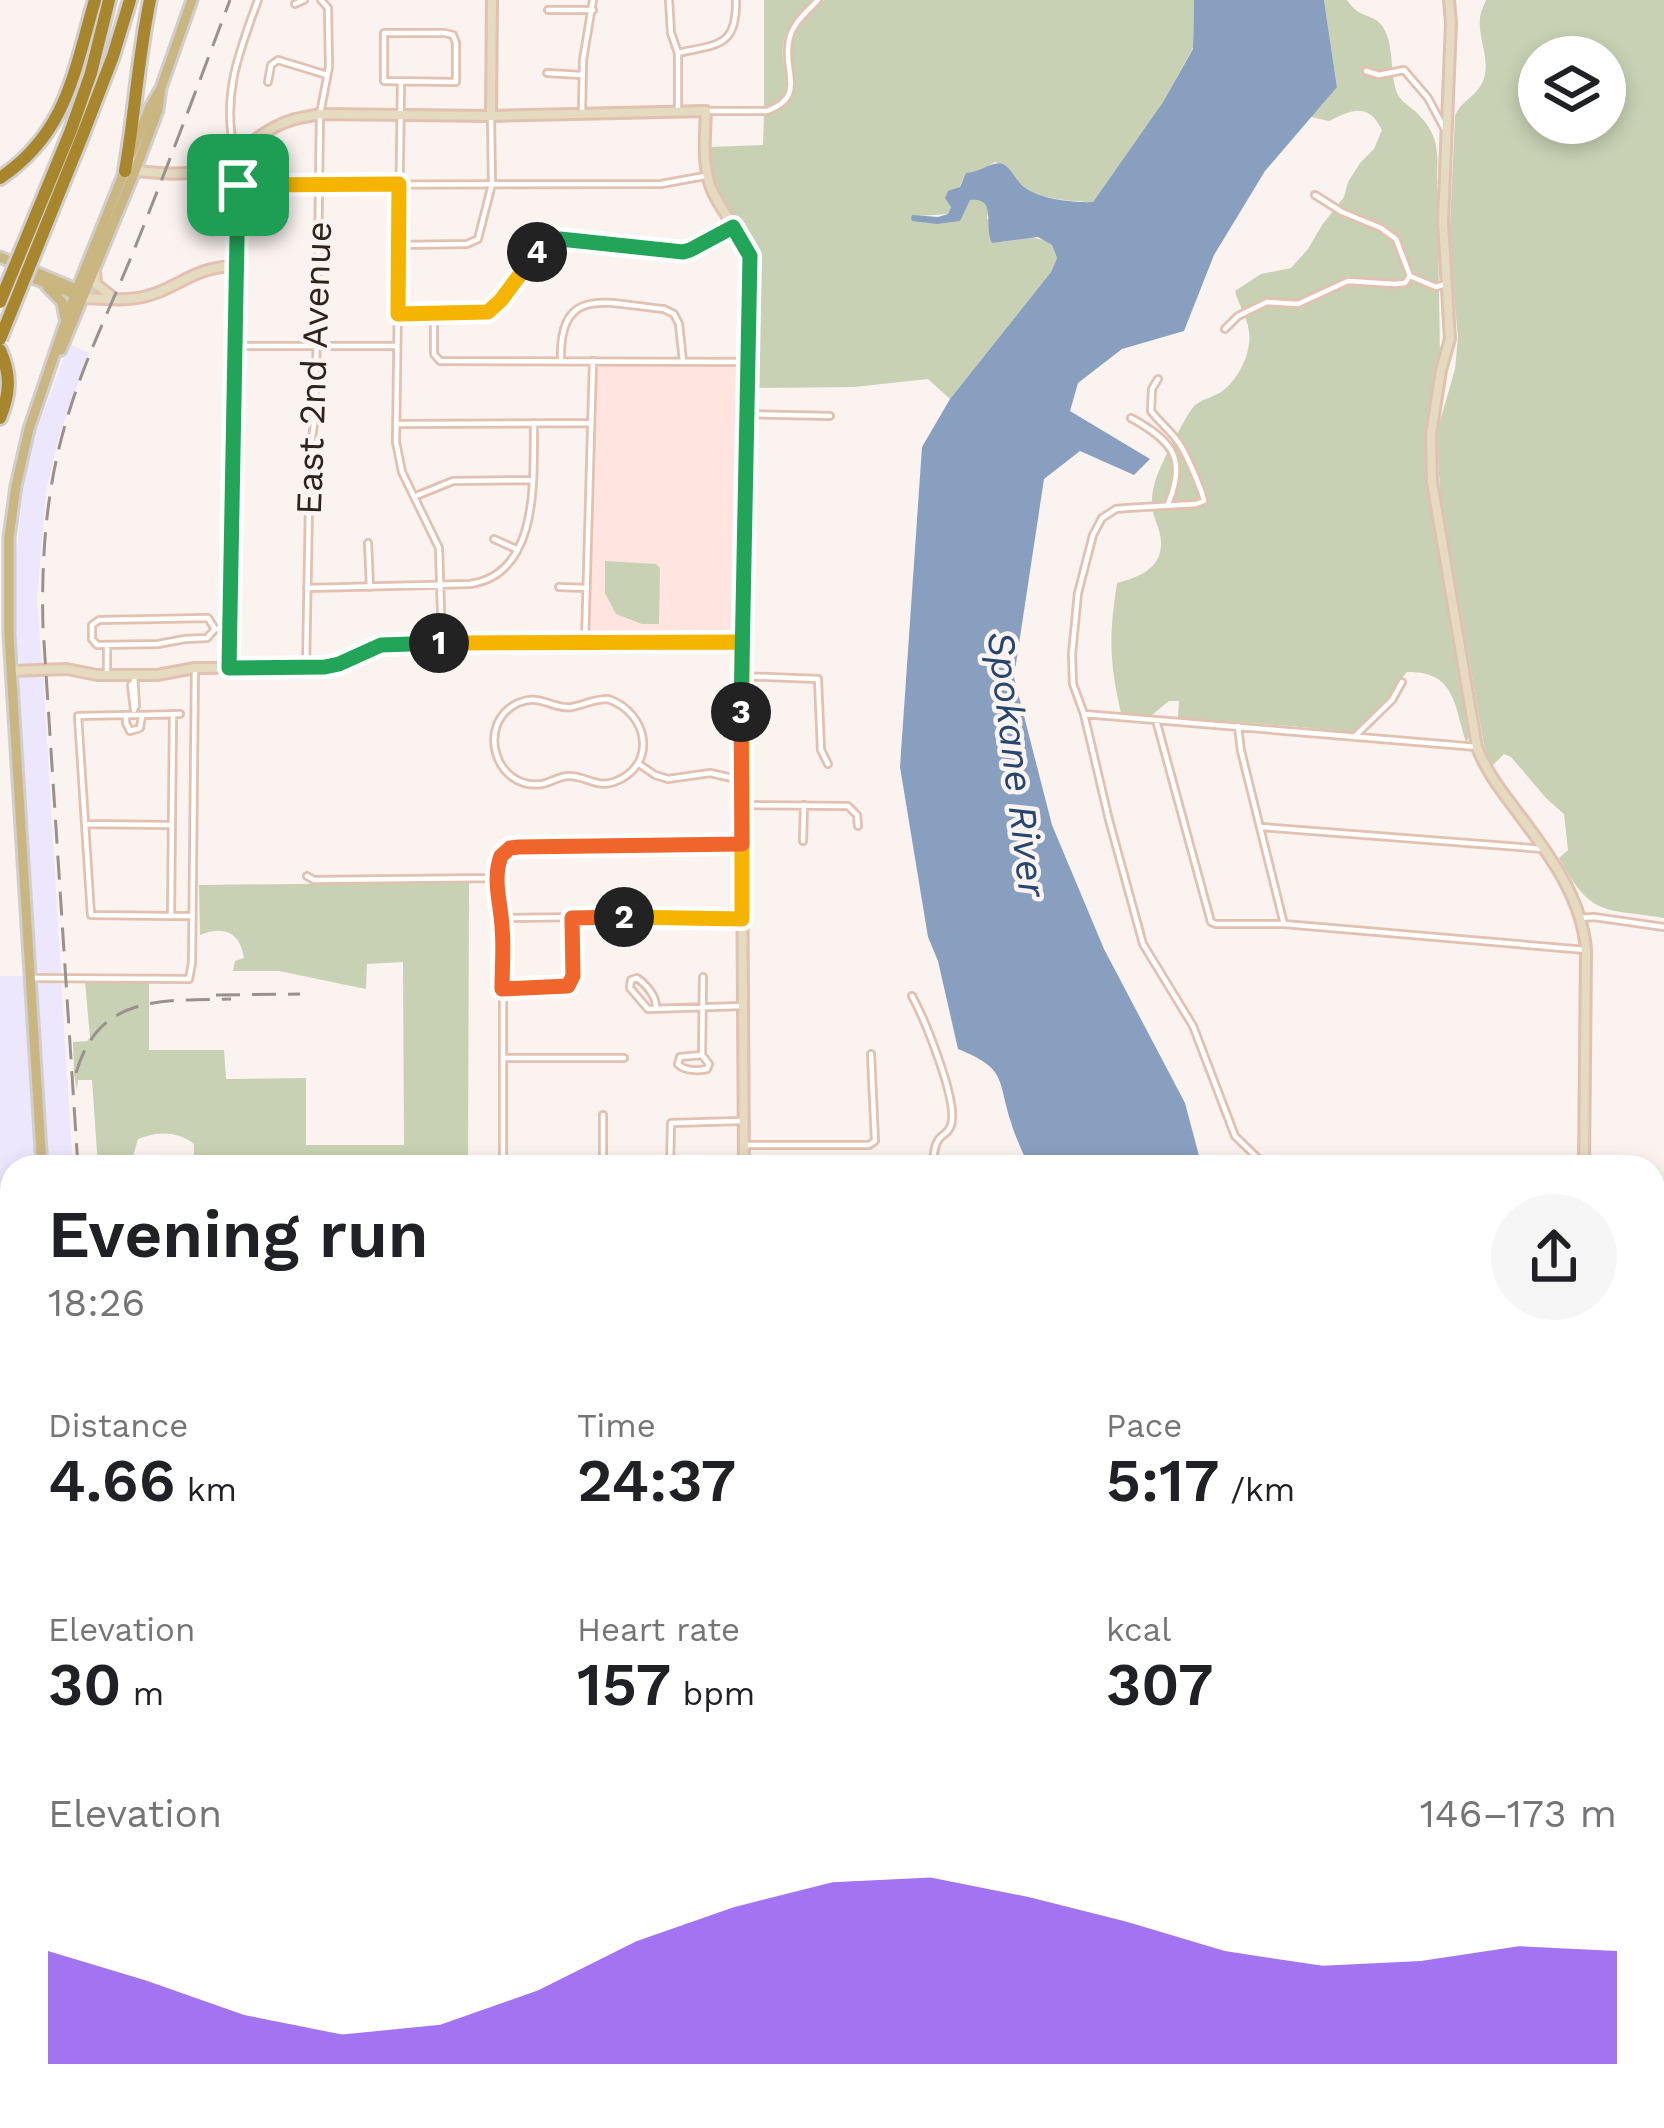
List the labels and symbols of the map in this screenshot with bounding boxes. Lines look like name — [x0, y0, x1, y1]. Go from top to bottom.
pin — [187, 134, 289, 236]
street label: East 2nd Avenue — [288, 221, 340, 515]
pin: 4 — [507, 222, 567, 282]
pin: 1 — [409, 613, 469, 673]
water label: Spokane River — [978, 629, 1056, 901]
pin: 3 — [711, 682, 771, 742]
pin: 2 — [594, 887, 654, 947]

